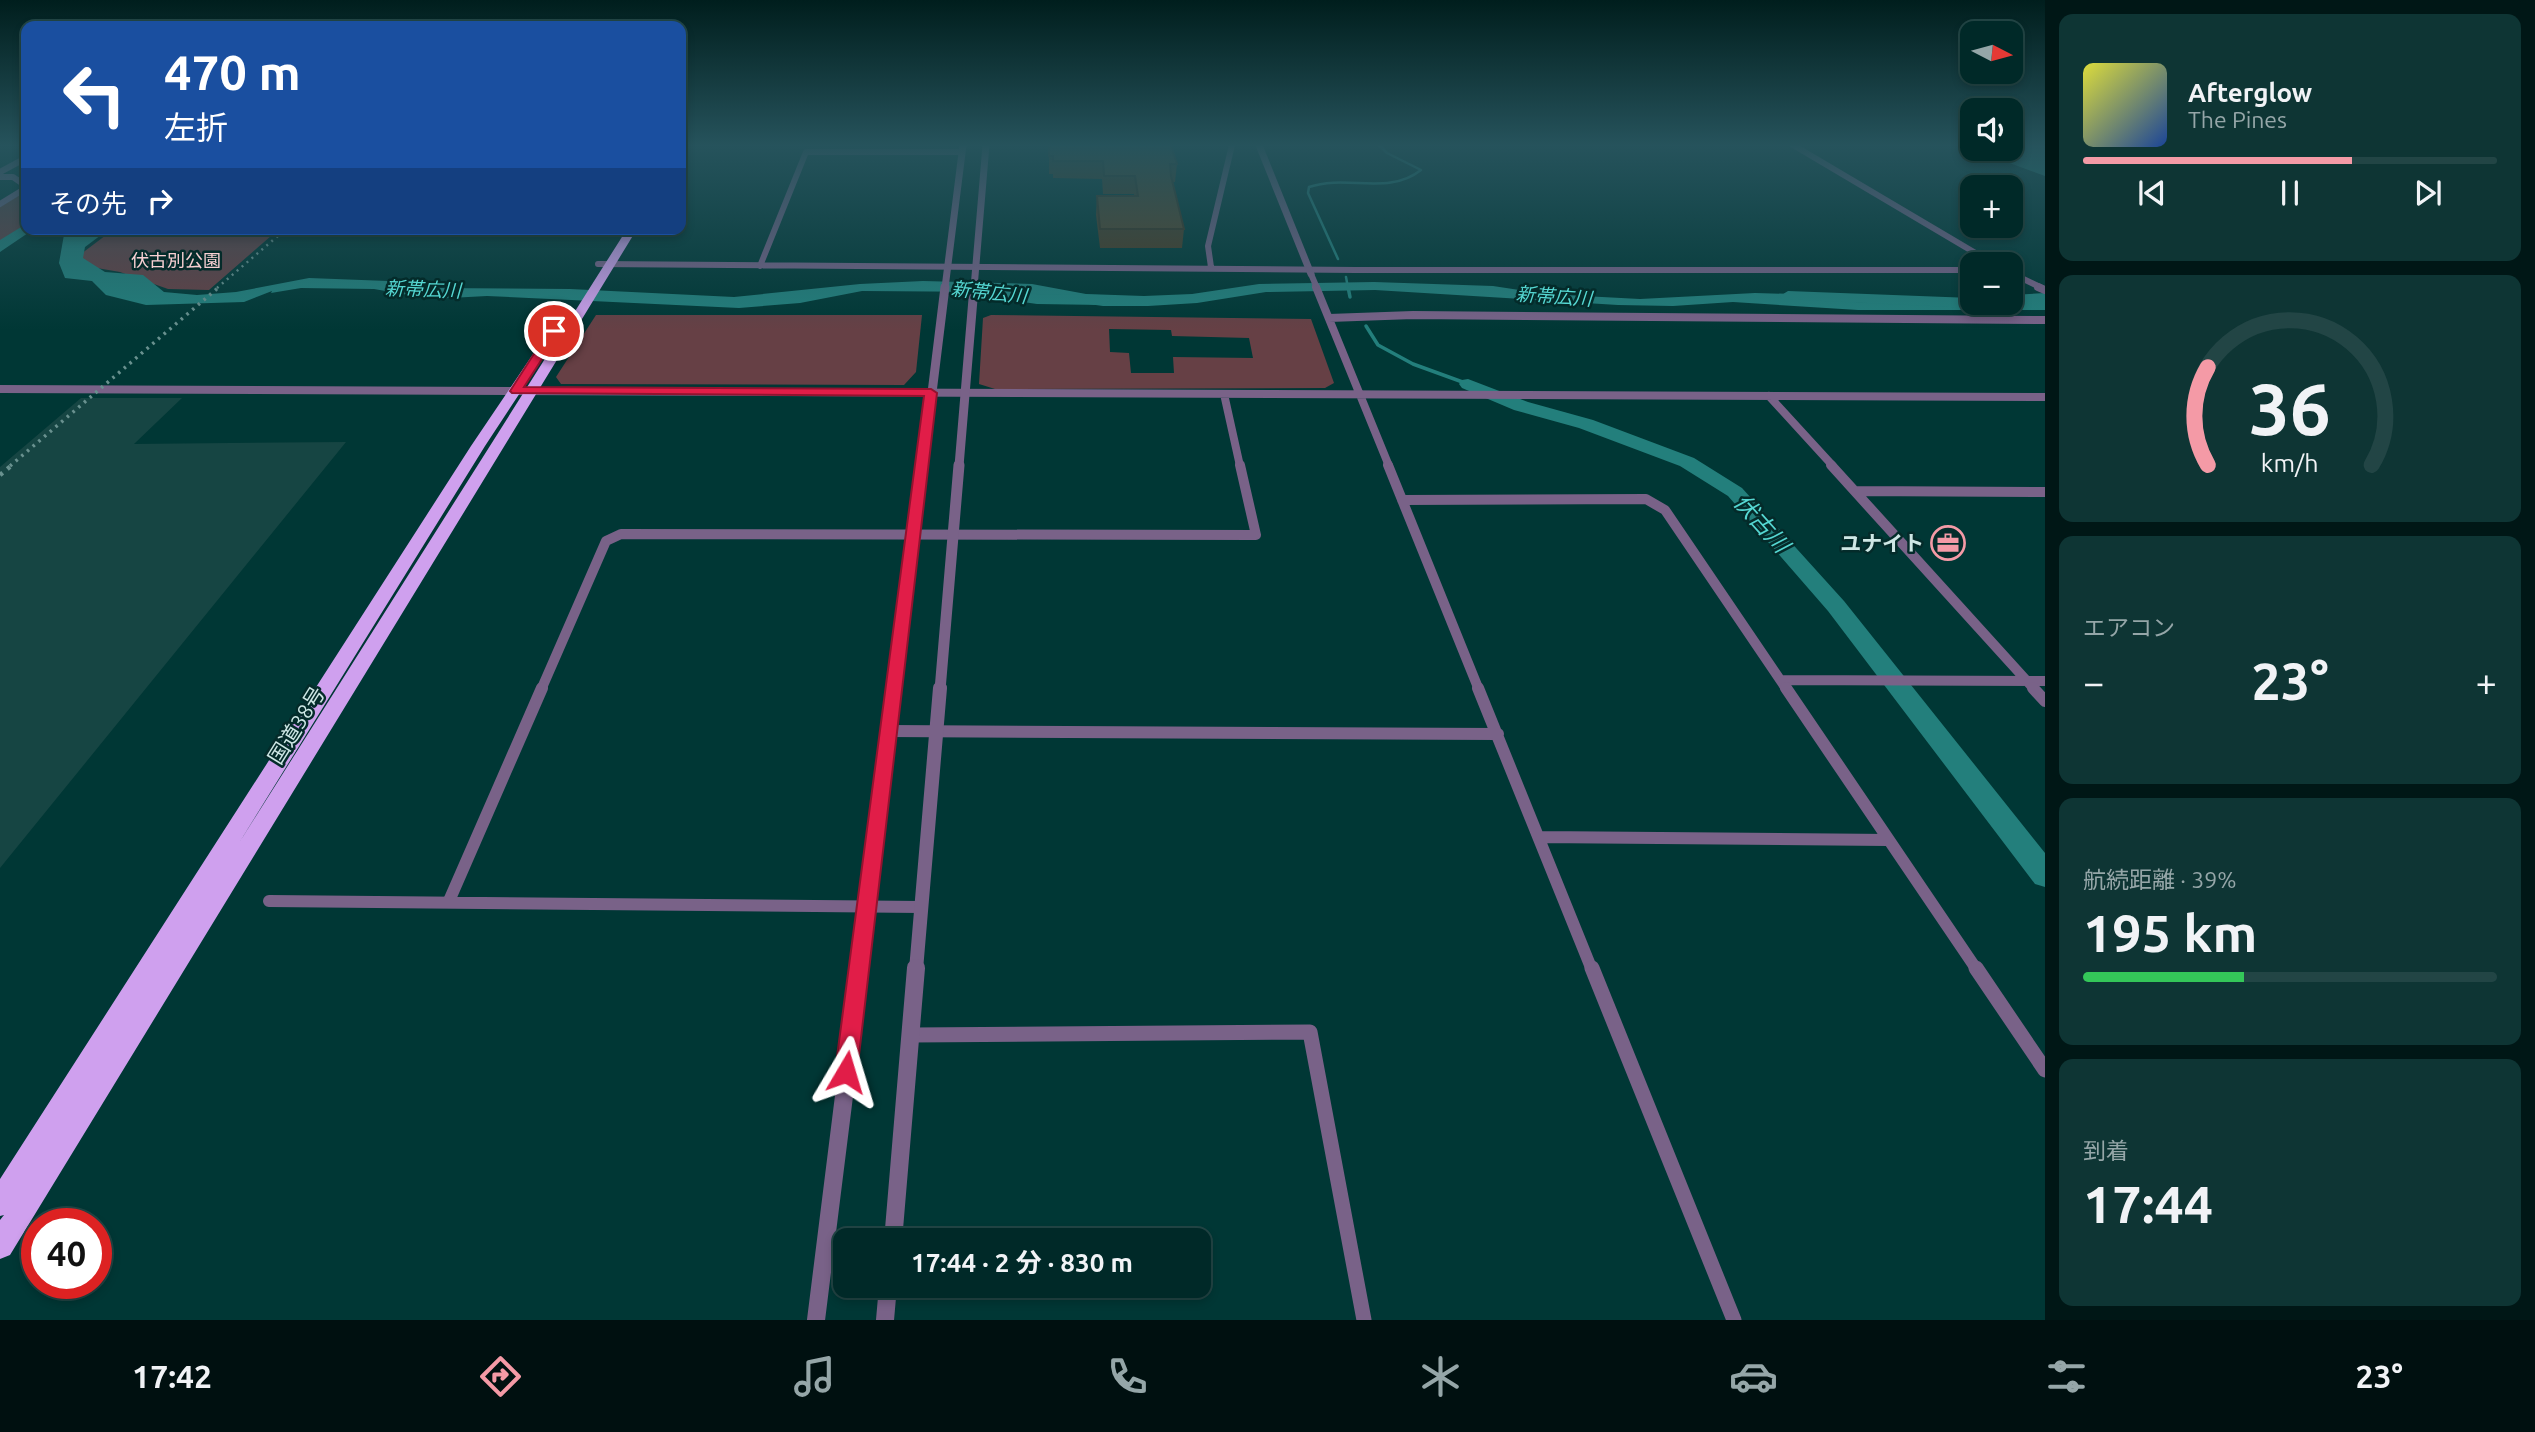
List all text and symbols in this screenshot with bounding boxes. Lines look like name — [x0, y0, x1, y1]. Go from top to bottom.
north arrow — [1960, 21, 2023, 84]
map controls — [1960, 21, 2023, 315]
text: 470 m — [164, 44, 301, 99]
icon: left — [49, 49, 140, 140]
text: Afterglow — [2188, 78, 2312, 107]
button: sound — [1960, 98, 2023, 161]
text: The Pines — [2188, 107, 2287, 132]
text: 左折 — [164, 109, 228, 145]
icon: previous — [2133, 174, 2171, 212]
icon: pause — [2271, 174, 2309, 212]
icon: next — [2409, 174, 2447, 212]
button: + — [1960, 175, 2023, 238]
icon: right — [141, 182, 179, 220]
text: その先 — [49, 189, 127, 218]
park label: 伏古別公園 — [131, 250, 221, 270]
button: − — [1960, 252, 2023, 315]
water label: 新帯広川 — [385, 277, 463, 301]
water label: 新帯広川 — [950, 277, 1030, 307]
water label: 新帯広川 — [1515, 282, 1595, 310]
pin — [524, 301, 584, 361]
icon: arrive — [535, 312, 573, 350]
text: 36 — [2249, 367, 2331, 449]
text: km/h — [2261, 449, 2319, 477]
water label: 伏古川 — [1730, 489, 1796, 559]
office icon: ユナイト — [1929, 524, 1967, 562]
place label: ユナイト — [1840, 531, 1924, 555]
text: エアコン — [2083, 615, 2175, 640]
text: 23° — [2251, 652, 2329, 710]
text: − — [2083, 661, 2104, 703]
text: + — [2476, 661, 2497, 703]
street label: 国道38号 — [263, 682, 329, 768]
text: 航続距離 · 39% — [2083, 867, 2236, 892]
text: 195 km — [2083, 904, 2257, 962]
position arrow — [809, 1035, 883, 1109]
text: 到着 — [2083, 1138, 2129, 1163]
text: 17:44 — [2083, 1175, 2213, 1233]
speed limit sign: 40 — [21, 1208, 112, 1299]
text: 17:44 · 2 分 · 830 m — [911, 1248, 1133, 1277]
icon: directions — [476, 1352, 525, 1401]
icon: music — [790, 1352, 839, 1401]
icon: phone — [1103, 1352, 1152, 1401]
icon: climate — [1416, 1352, 1465, 1401]
icon: car — [1729, 1352, 1778, 1401]
icon: filters — [2042, 1352, 2091, 1401]
text: 17:42 — [132, 1358, 212, 1394]
text: 23° — [2355, 1358, 2403, 1394]

